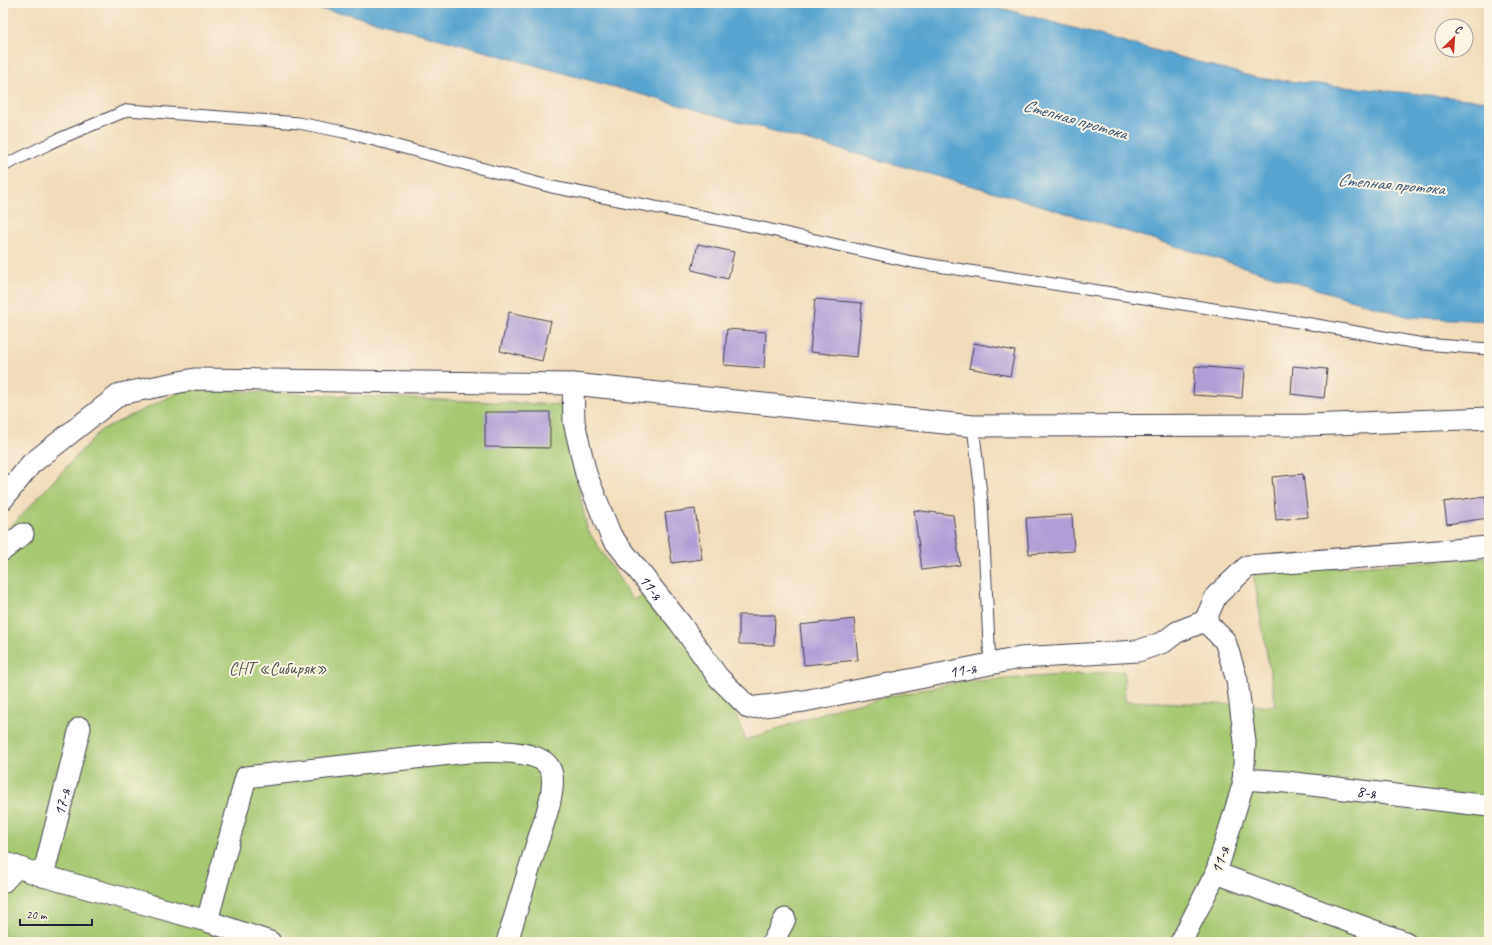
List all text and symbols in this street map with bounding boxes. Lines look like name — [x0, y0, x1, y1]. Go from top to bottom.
north arrow — [1434, 18, 1474, 58]
text: С — [1453, 21, 1465, 37]
water label: Степная протока — [1021, 94, 1132, 145]
water label: Степная протока — [1337, 168, 1448, 200]
street label: 11-я — [635, 570, 668, 605]
street label: 11-я — [947, 656, 978, 682]
park label: СНТ «Сибиряк» — [229, 658, 327, 679]
street label: 8-я — [1355, 780, 1378, 803]
street label: 17-я — [48, 786, 75, 818]
street label: 11-я — [1206, 843, 1235, 876]
scale bar — [20, 901, 92, 927]
text: 20 m — [26, 907, 48, 923]

